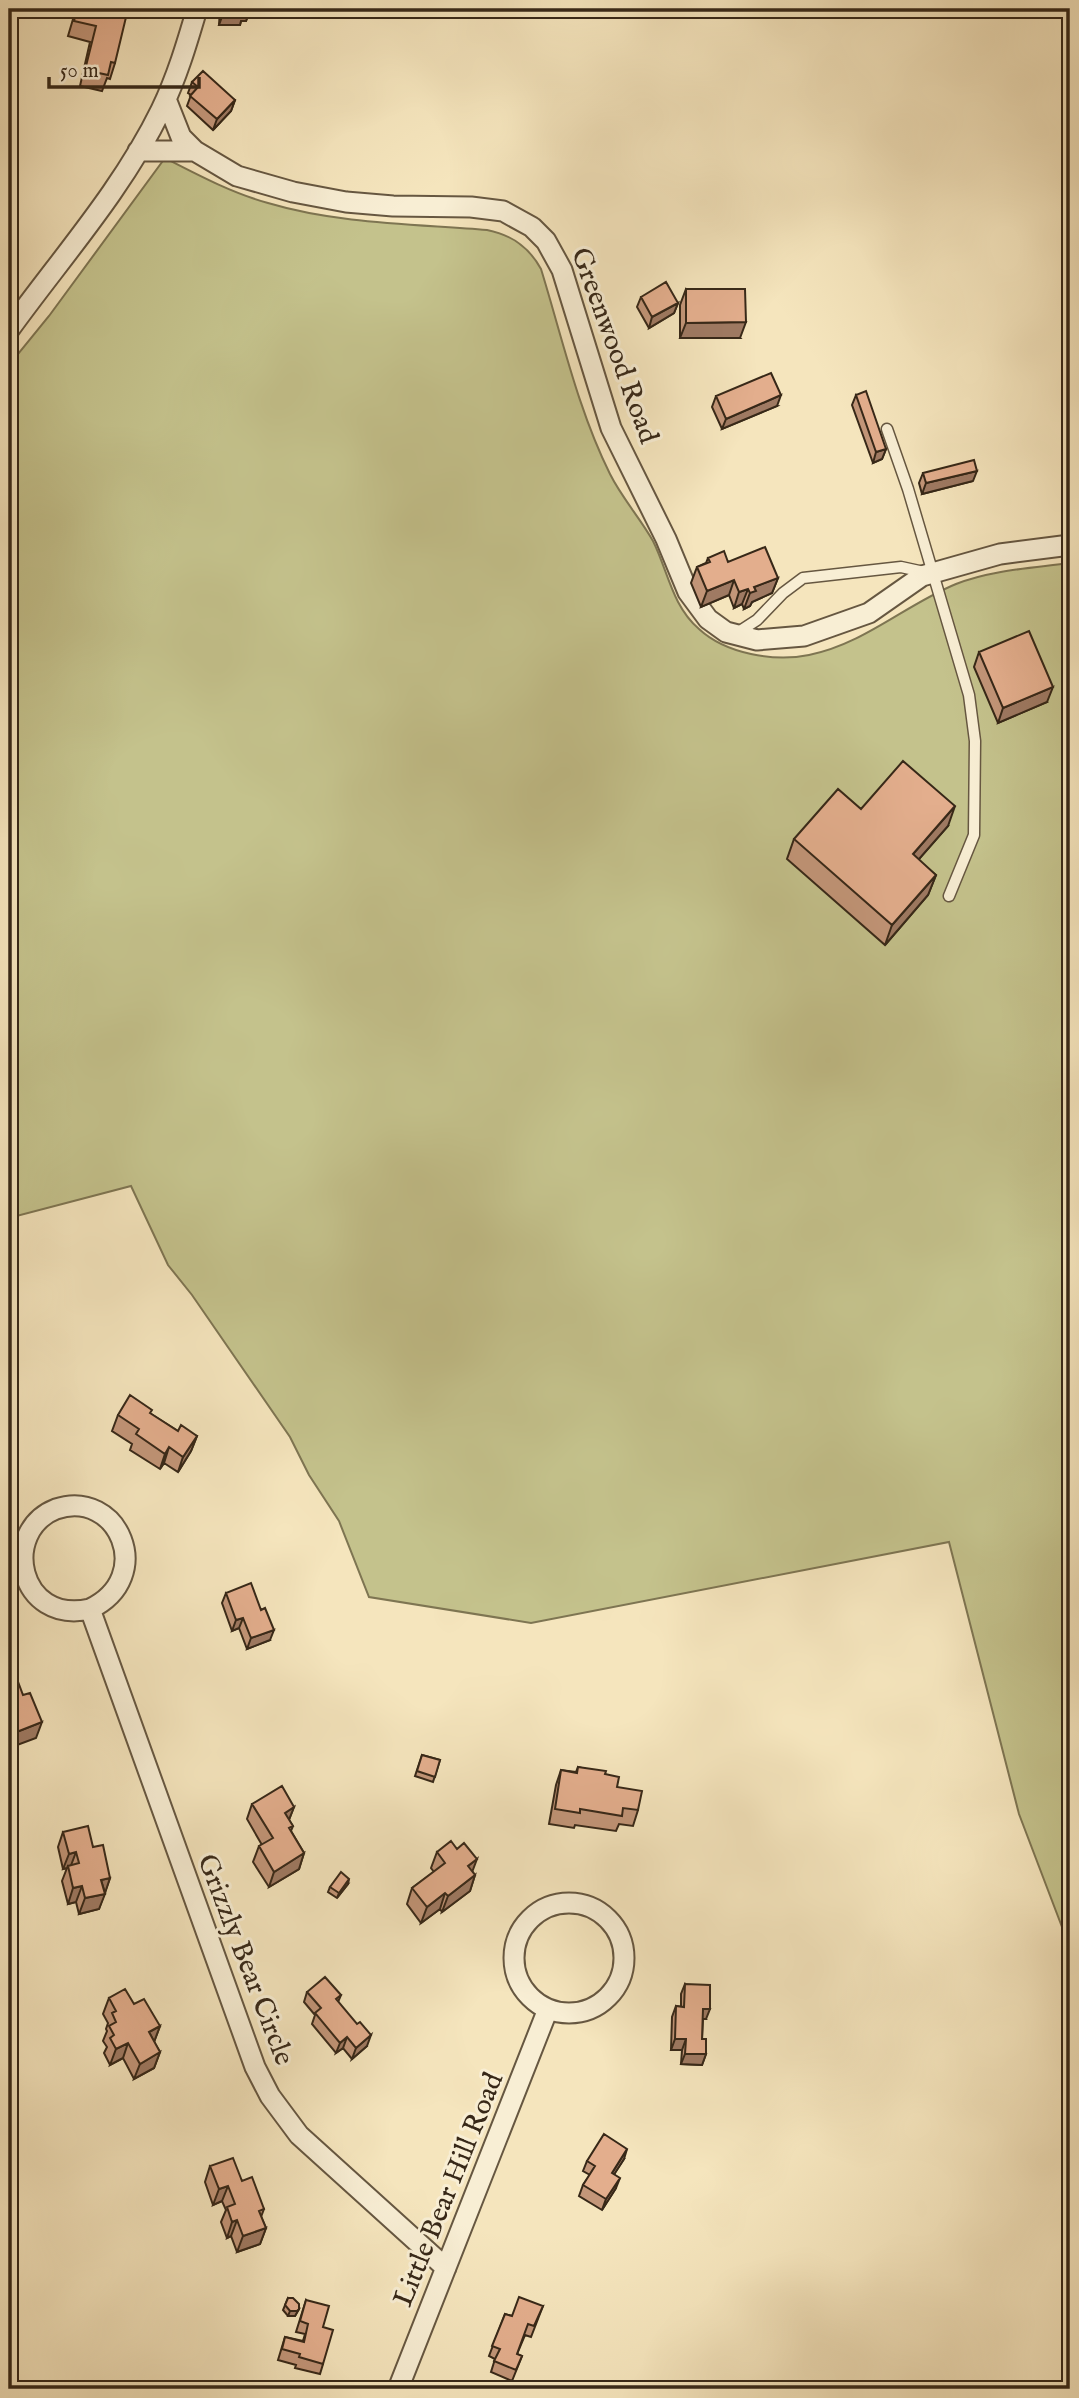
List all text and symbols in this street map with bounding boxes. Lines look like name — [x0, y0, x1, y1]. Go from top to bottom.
scale bar — [49, 46, 200, 90]
text: 50 m — [60, 58, 99, 85]
street label: Greenwood Road — [562, 243, 665, 448]
street label: Grizzly Bear Circle — [188, 1849, 301, 2070]
street label: Little Bear Hill Road — [386, 2068, 512, 2312]

